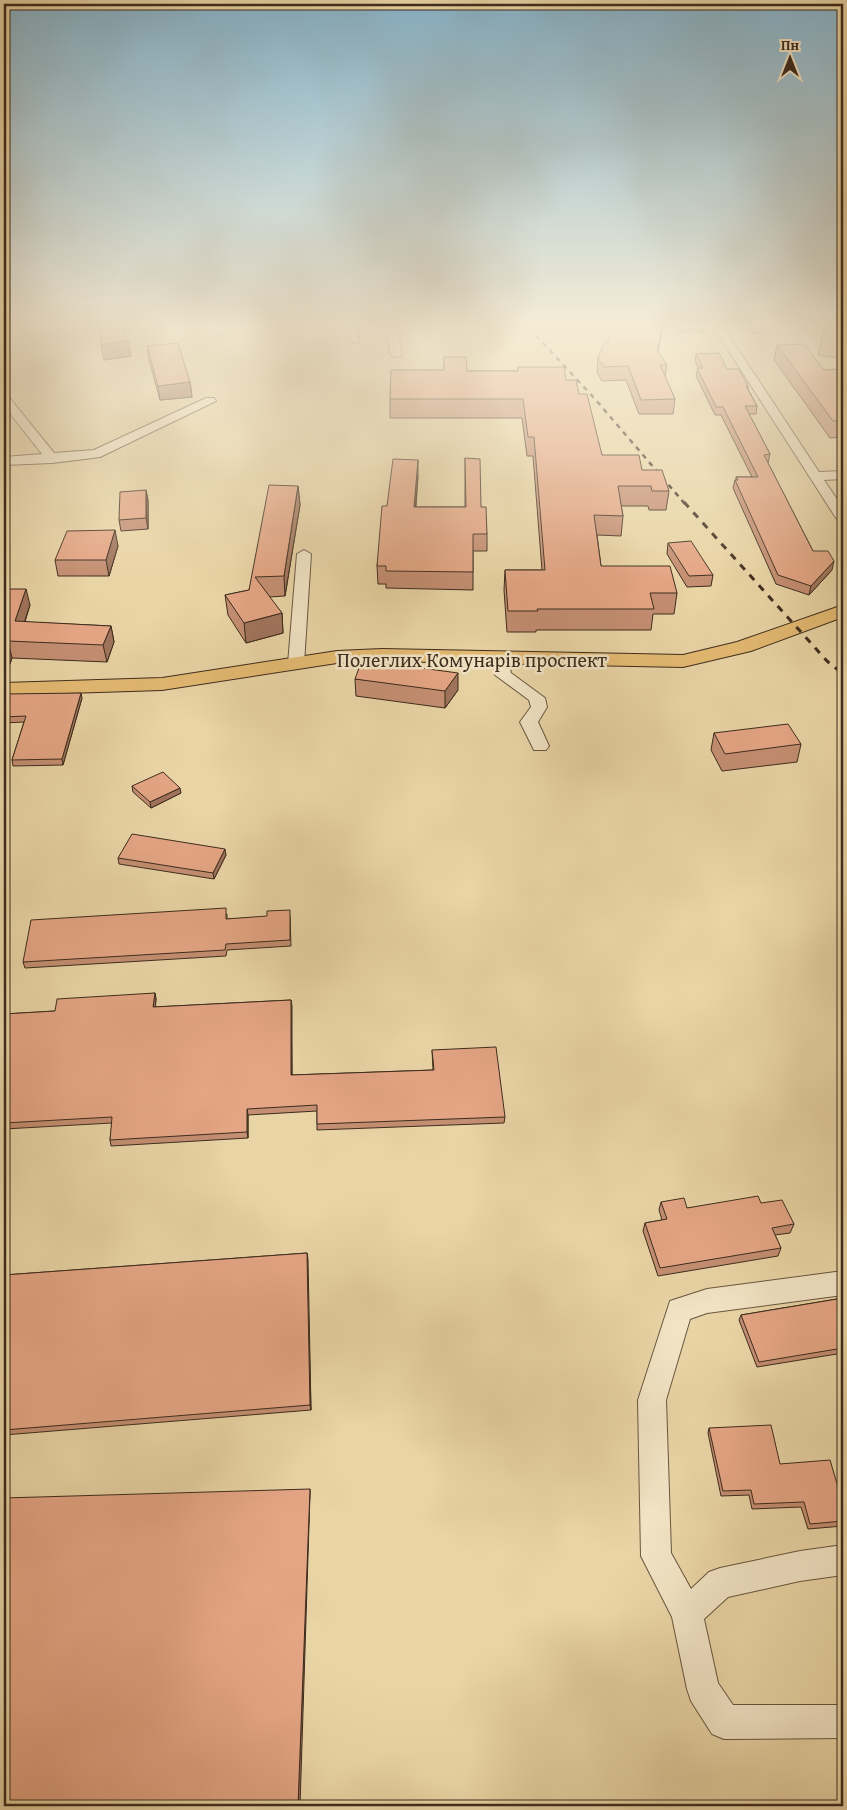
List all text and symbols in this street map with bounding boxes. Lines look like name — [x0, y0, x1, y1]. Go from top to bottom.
north arrow — [764, 32, 814, 82]
text: Пн — [781, 35, 799, 55]
street label: Полеглих Комунарів проспект — [337, 645, 607, 674]

